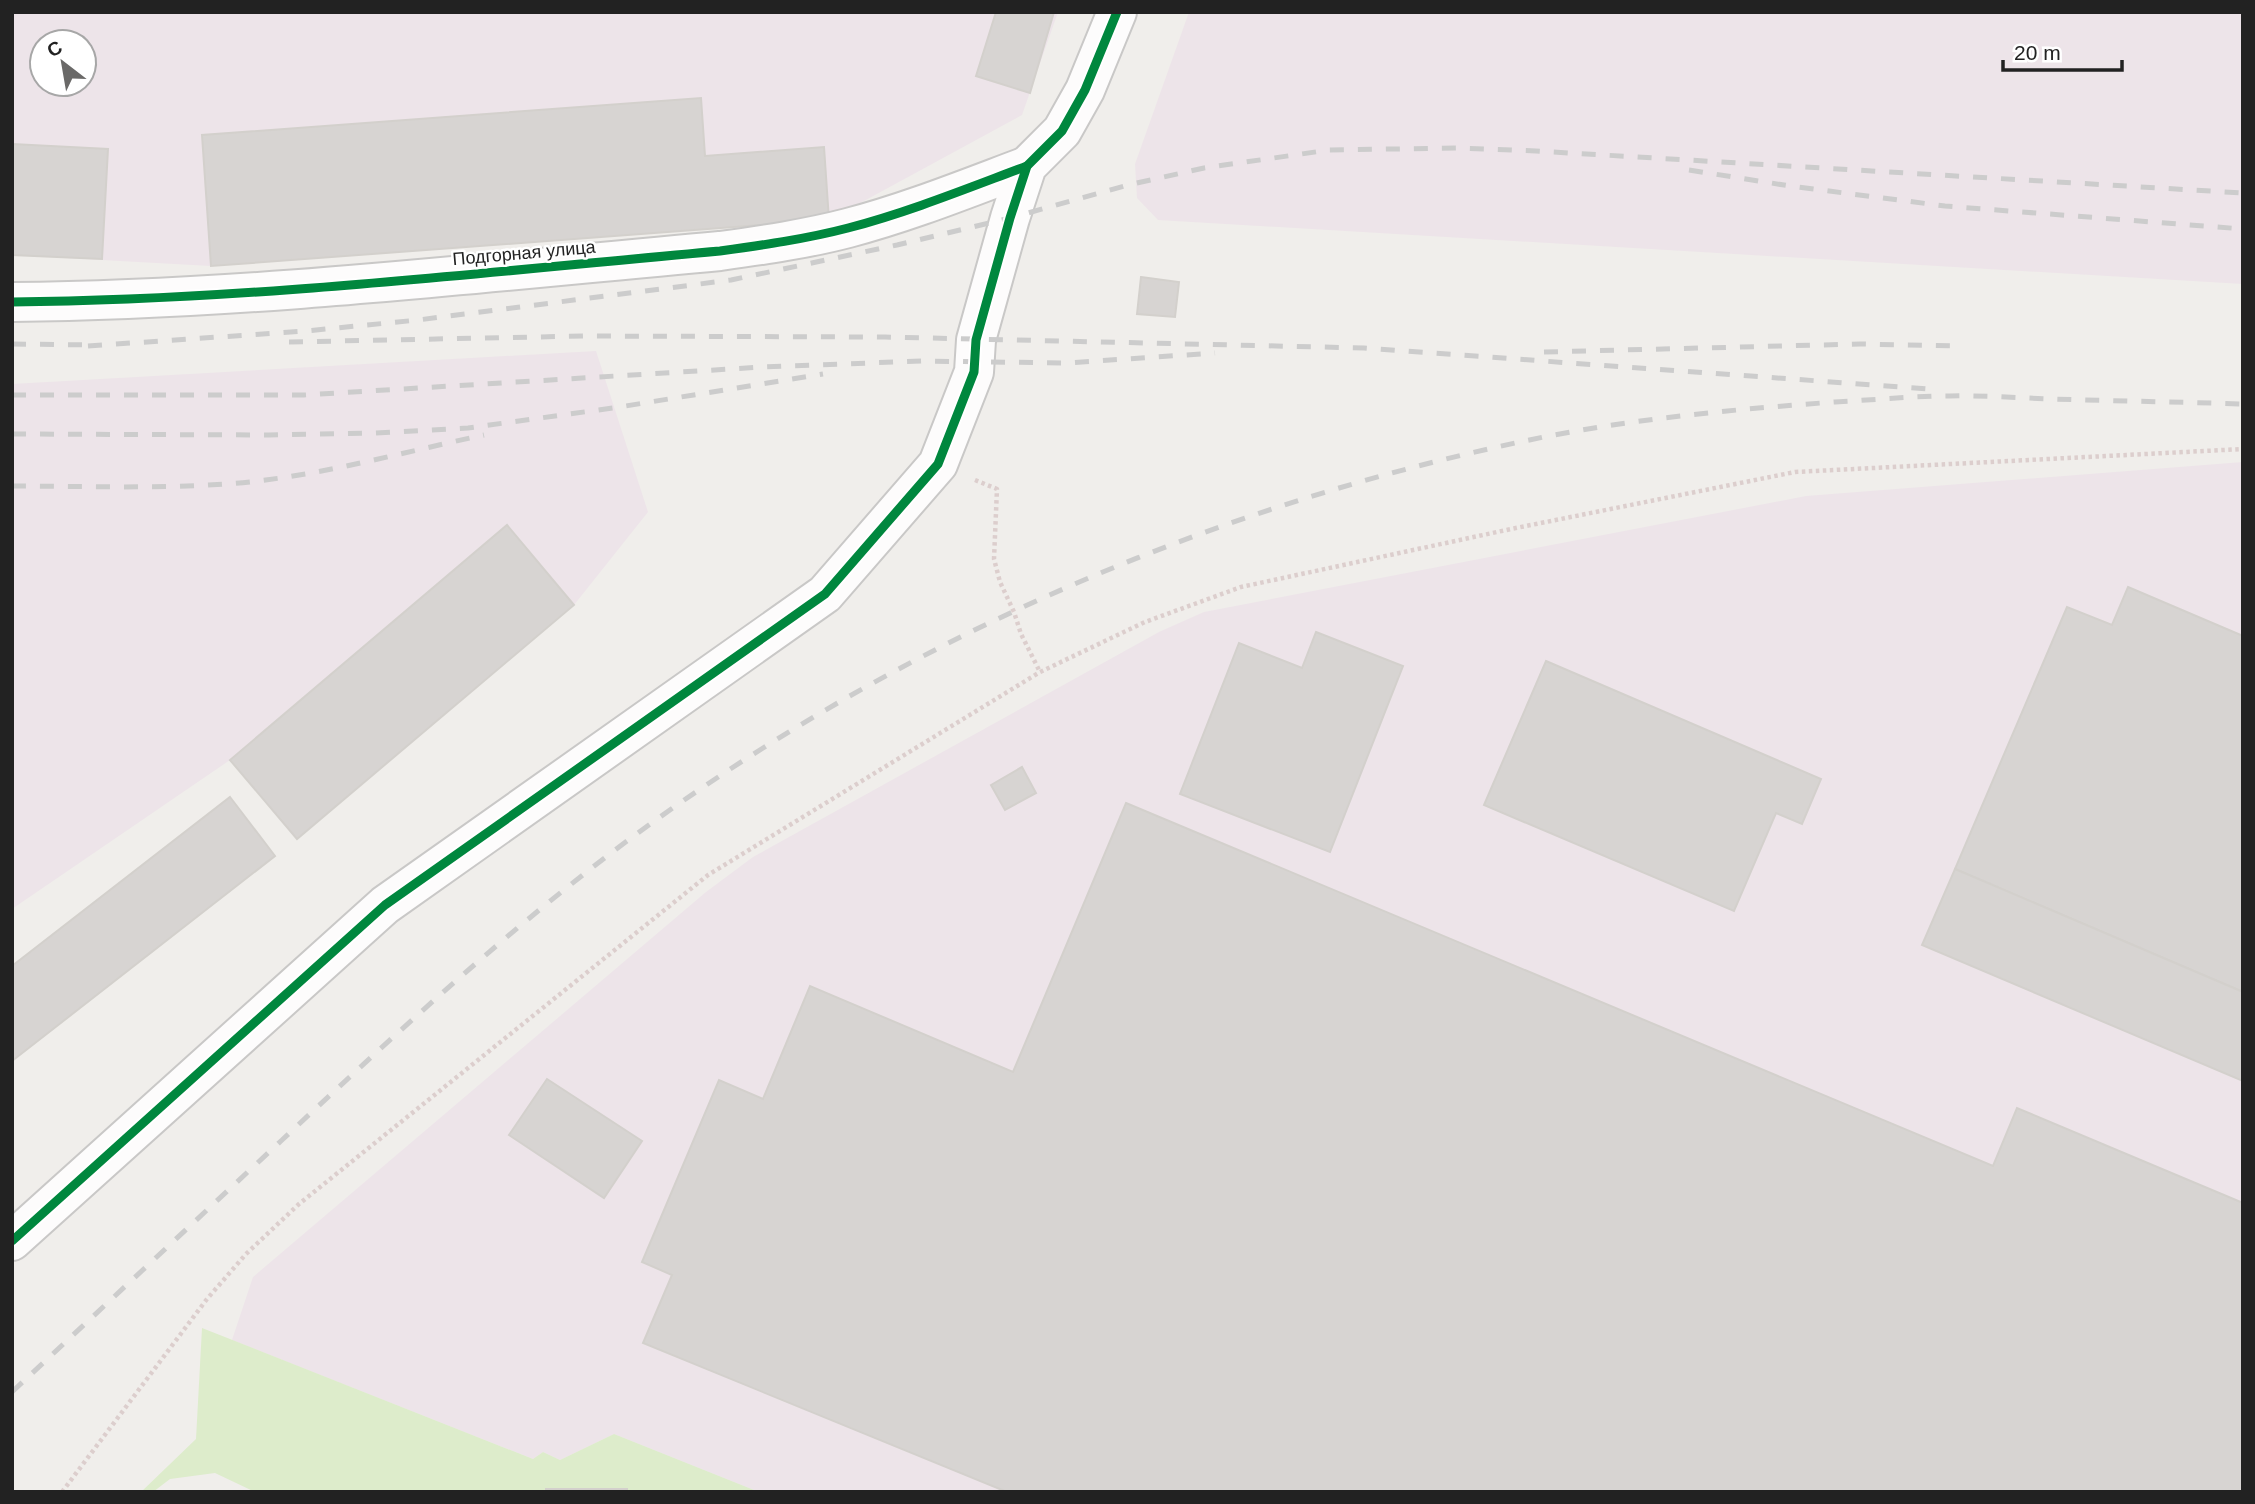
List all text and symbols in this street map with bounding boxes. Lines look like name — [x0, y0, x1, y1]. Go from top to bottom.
north arrow — [28, 28, 98, 98]
scale bar — [2003, 28, 2122, 72]
text: С — [43, 36, 66, 61]
text: 20 m — [2014, 41, 2061, 64]
street label: Подгорная улица — [452, 237, 597, 269]

